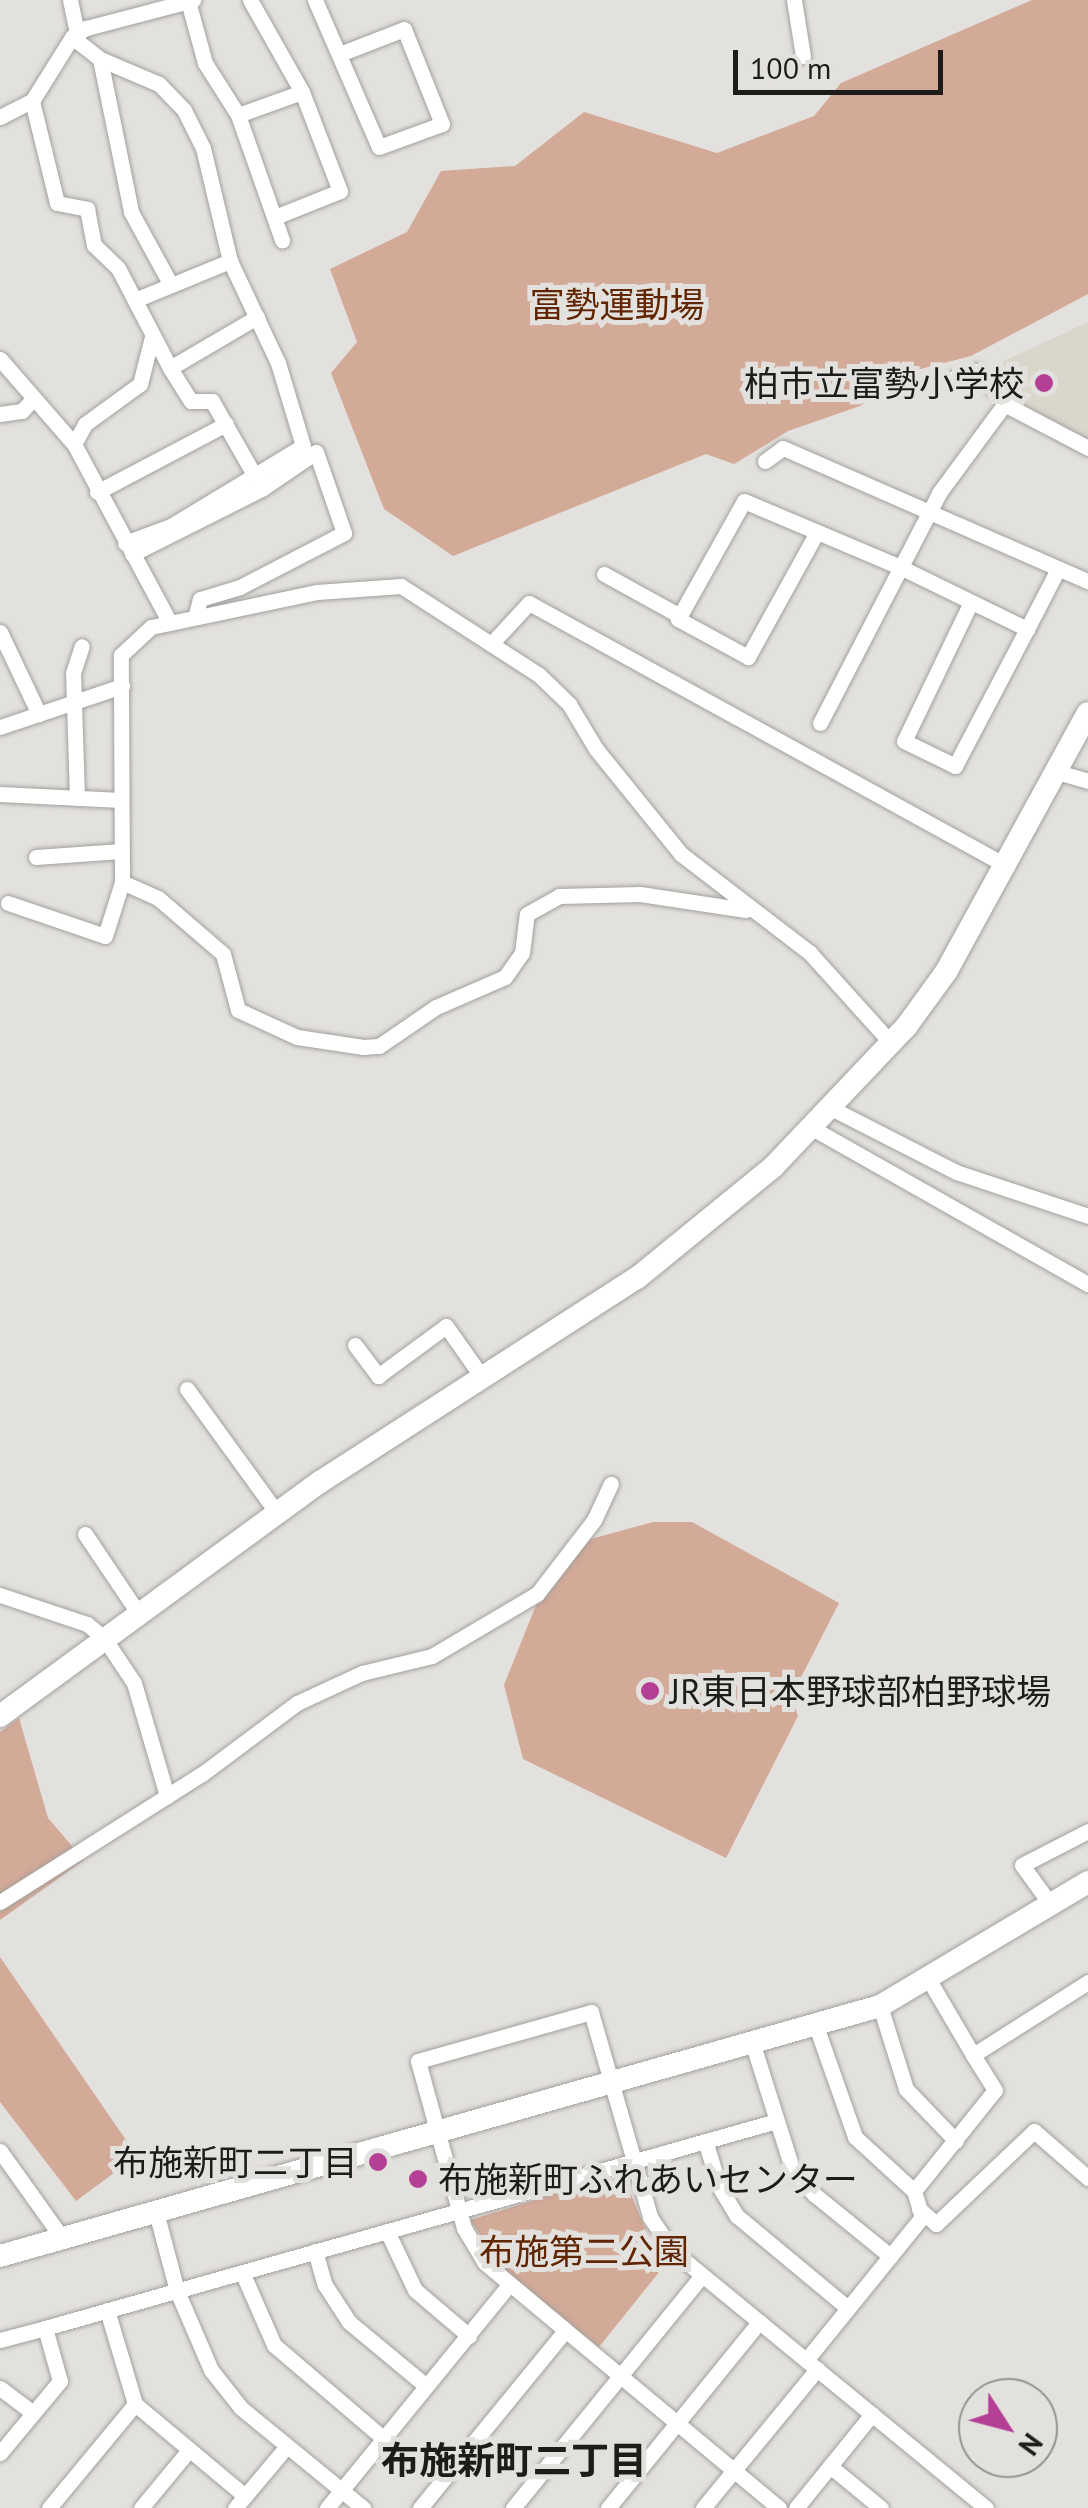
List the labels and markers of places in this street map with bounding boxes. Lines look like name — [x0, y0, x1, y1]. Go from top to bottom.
place label: 柏市立富勢小学校 — [744, 362, 1024, 404]
marker: 柏市立富勢小学校 — [1033, 372, 1055, 394]
place label: JR東日本野球部柏野球場 — [670, 1670, 1051, 1712]
marker: JR東日本野球部柏野球場 — [639, 1680, 661, 1702]
place label: 布施新町二丁目 — [113, 2141, 358, 2183]
marker: 布施新町二丁目 — [367, 2151, 389, 2173]
place label: 布施新町ふれあいセンター — [438, 2158, 858, 2200]
marker: 布施新町ふれあいセンター — [407, 2168, 429, 2190]

